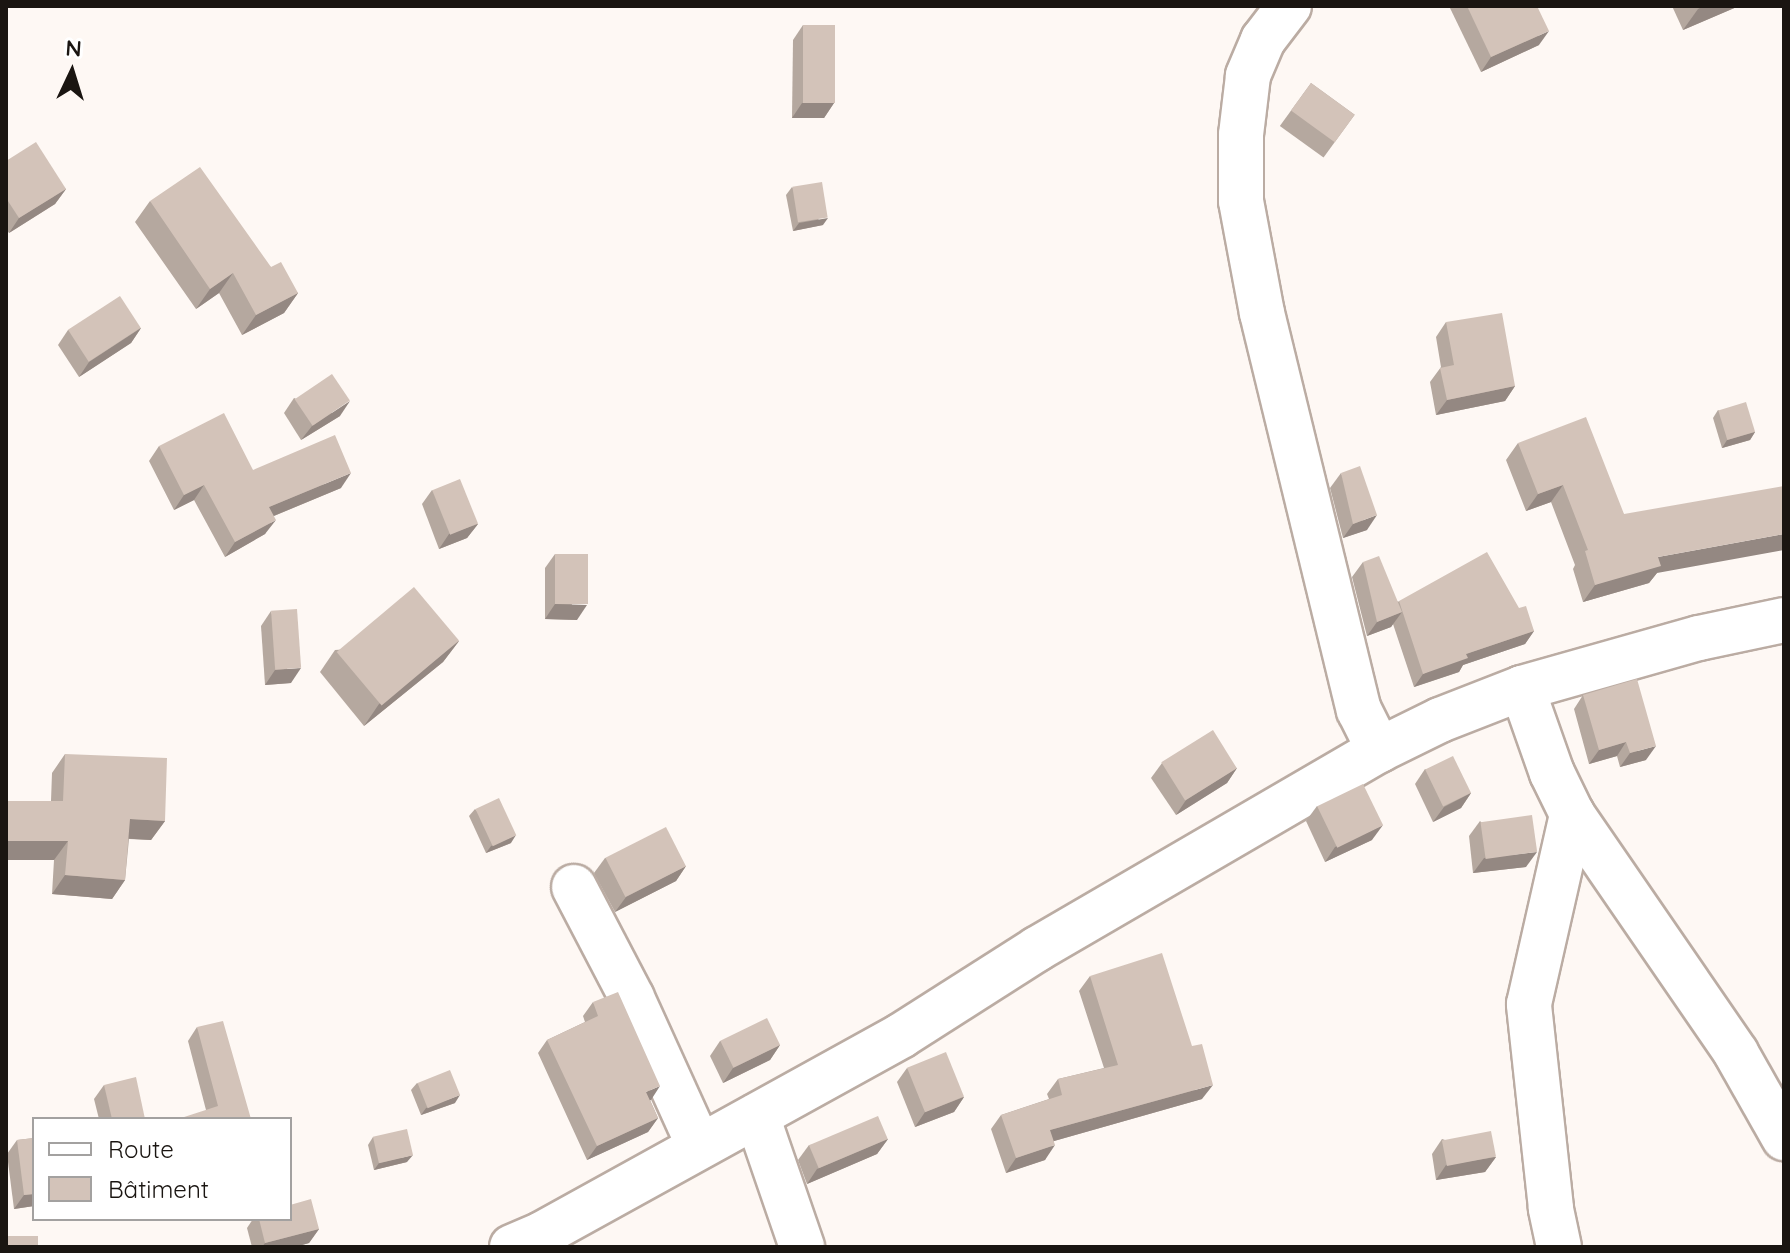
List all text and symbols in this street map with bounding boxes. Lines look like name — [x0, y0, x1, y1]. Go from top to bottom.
north arrow — [32, 32, 112, 112]
text: N — [65, 34, 83, 63]
legend — [32, 1117, 292, 1221]
text: Route — [108, 1134, 174, 1164]
text: Bâtiment — [108, 1174, 209, 1204]

